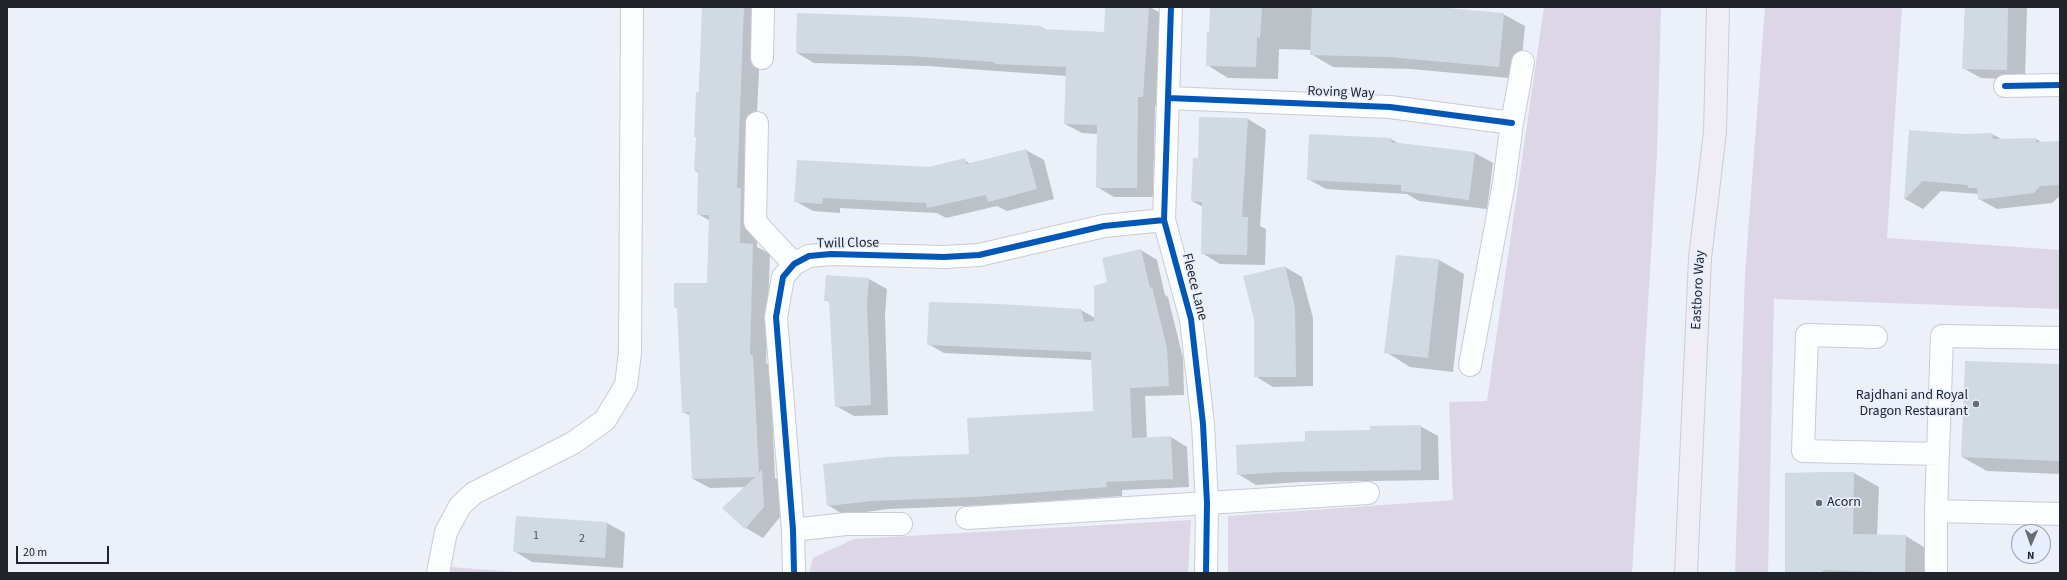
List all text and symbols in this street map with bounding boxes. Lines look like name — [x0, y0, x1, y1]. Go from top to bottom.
street label: Roving Way — [1307, 83, 1375, 103]
street label: Twill Close — [817, 235, 879, 253]
street label: Eastboro Way — [1689, 250, 1709, 330]
street label: Fleece Lane — [1178, 252, 1210, 322]
place label: Rajdhani and Royal Dragon Restaurant — [1856, 388, 1968, 420]
marker: Rajdhani and Royal Dragon Restaurant — [1971, 399, 1981, 409]
place label: Acorn — [1827, 495, 1861, 511]
marker: Acorn — [1814, 498, 1824, 508]
north arrow — [2011, 524, 2051, 564]
house number: 1 — [533, 529, 539, 543]
house number: 2 — [579, 532, 585, 546]
scale bar — [18, 538, 111, 564]
text: 20 m — [23, 544, 47, 561]
text: N — [2027, 548, 2035, 563]

